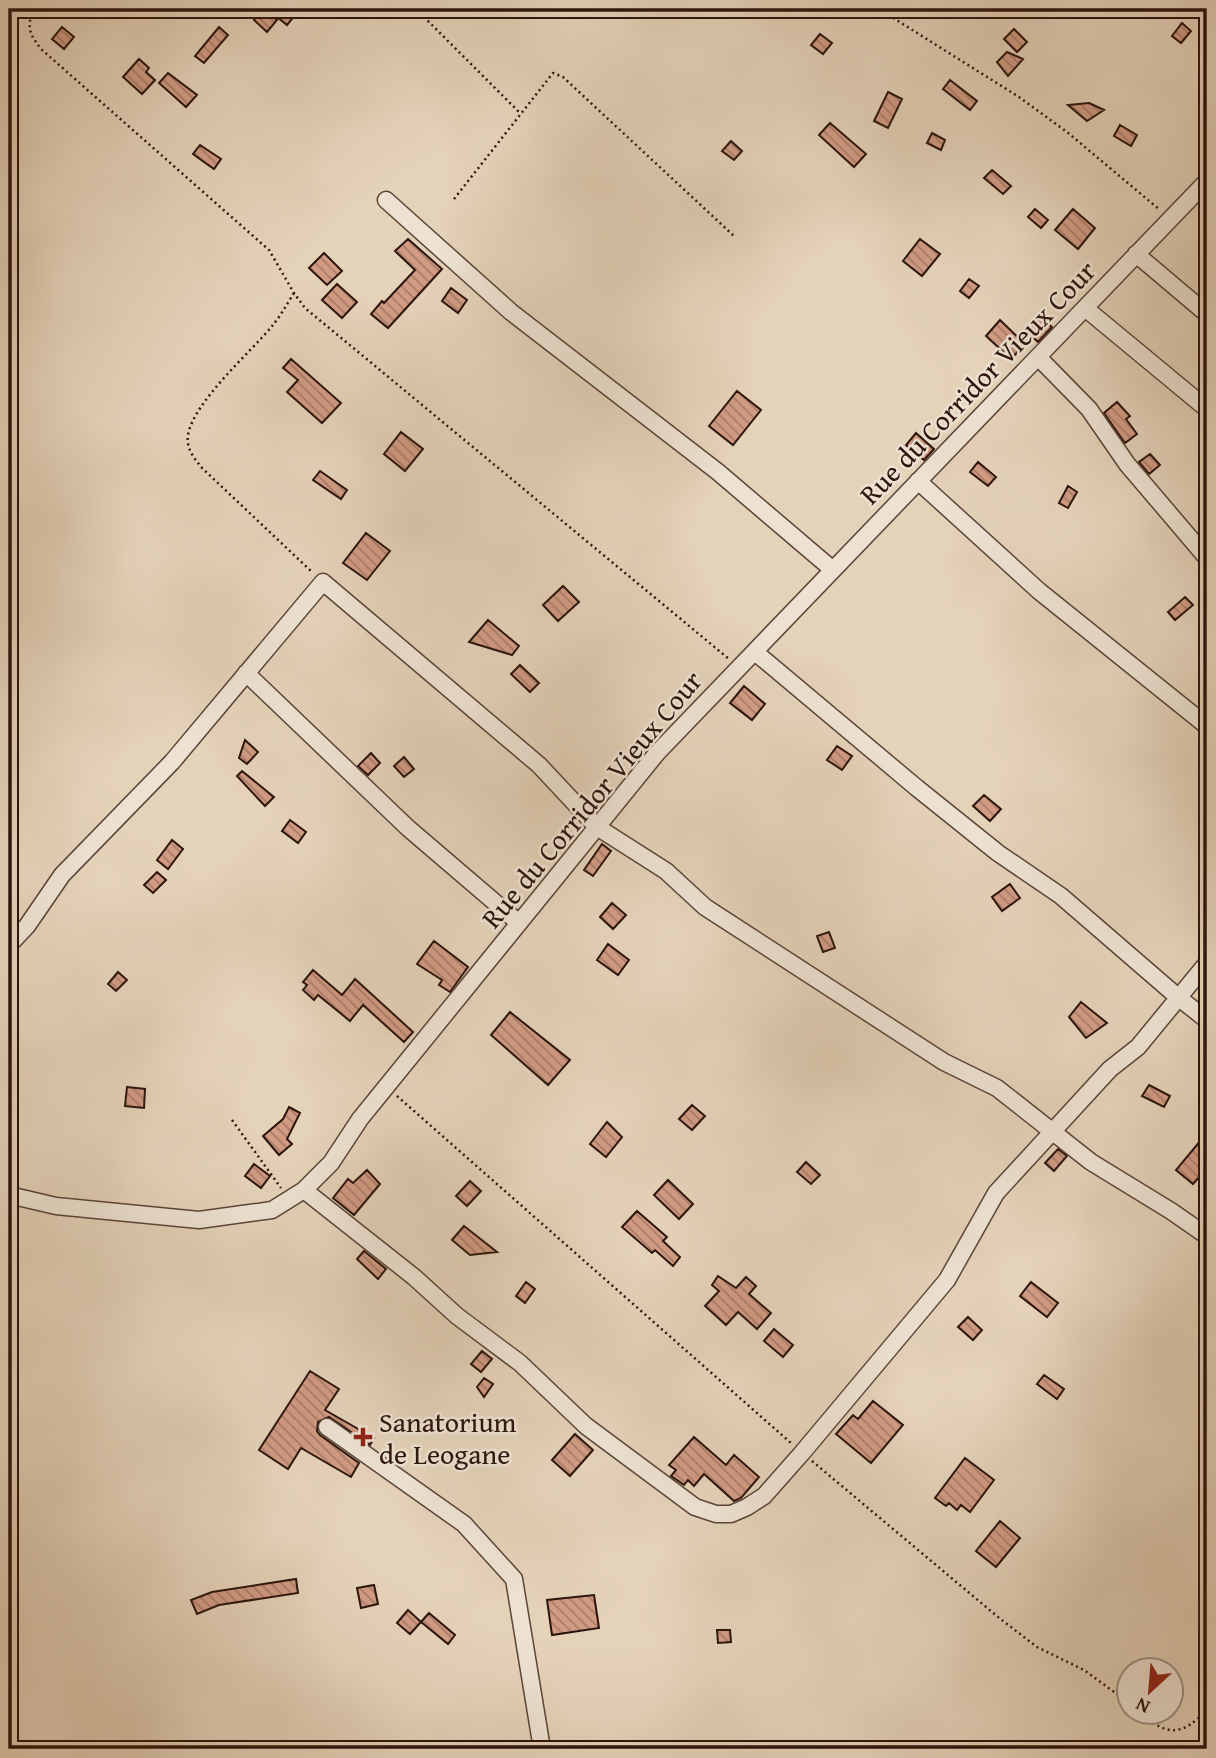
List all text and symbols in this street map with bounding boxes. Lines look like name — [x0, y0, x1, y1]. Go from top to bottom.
street label: Rue du Corridor Vieux Cour — [849, 250, 1105, 513]
street label: Rue du Corridor Vieux Cour — [471, 661, 712, 937]
place label: Sanatorium de Leogane — [379, 1401, 517, 1474]
marker: Sanatorium de Leogane — [353, 1427, 373, 1447]
north arrow — [1114, 1656, 1184, 1726]
text: N — [1130, 1691, 1154, 1722]

